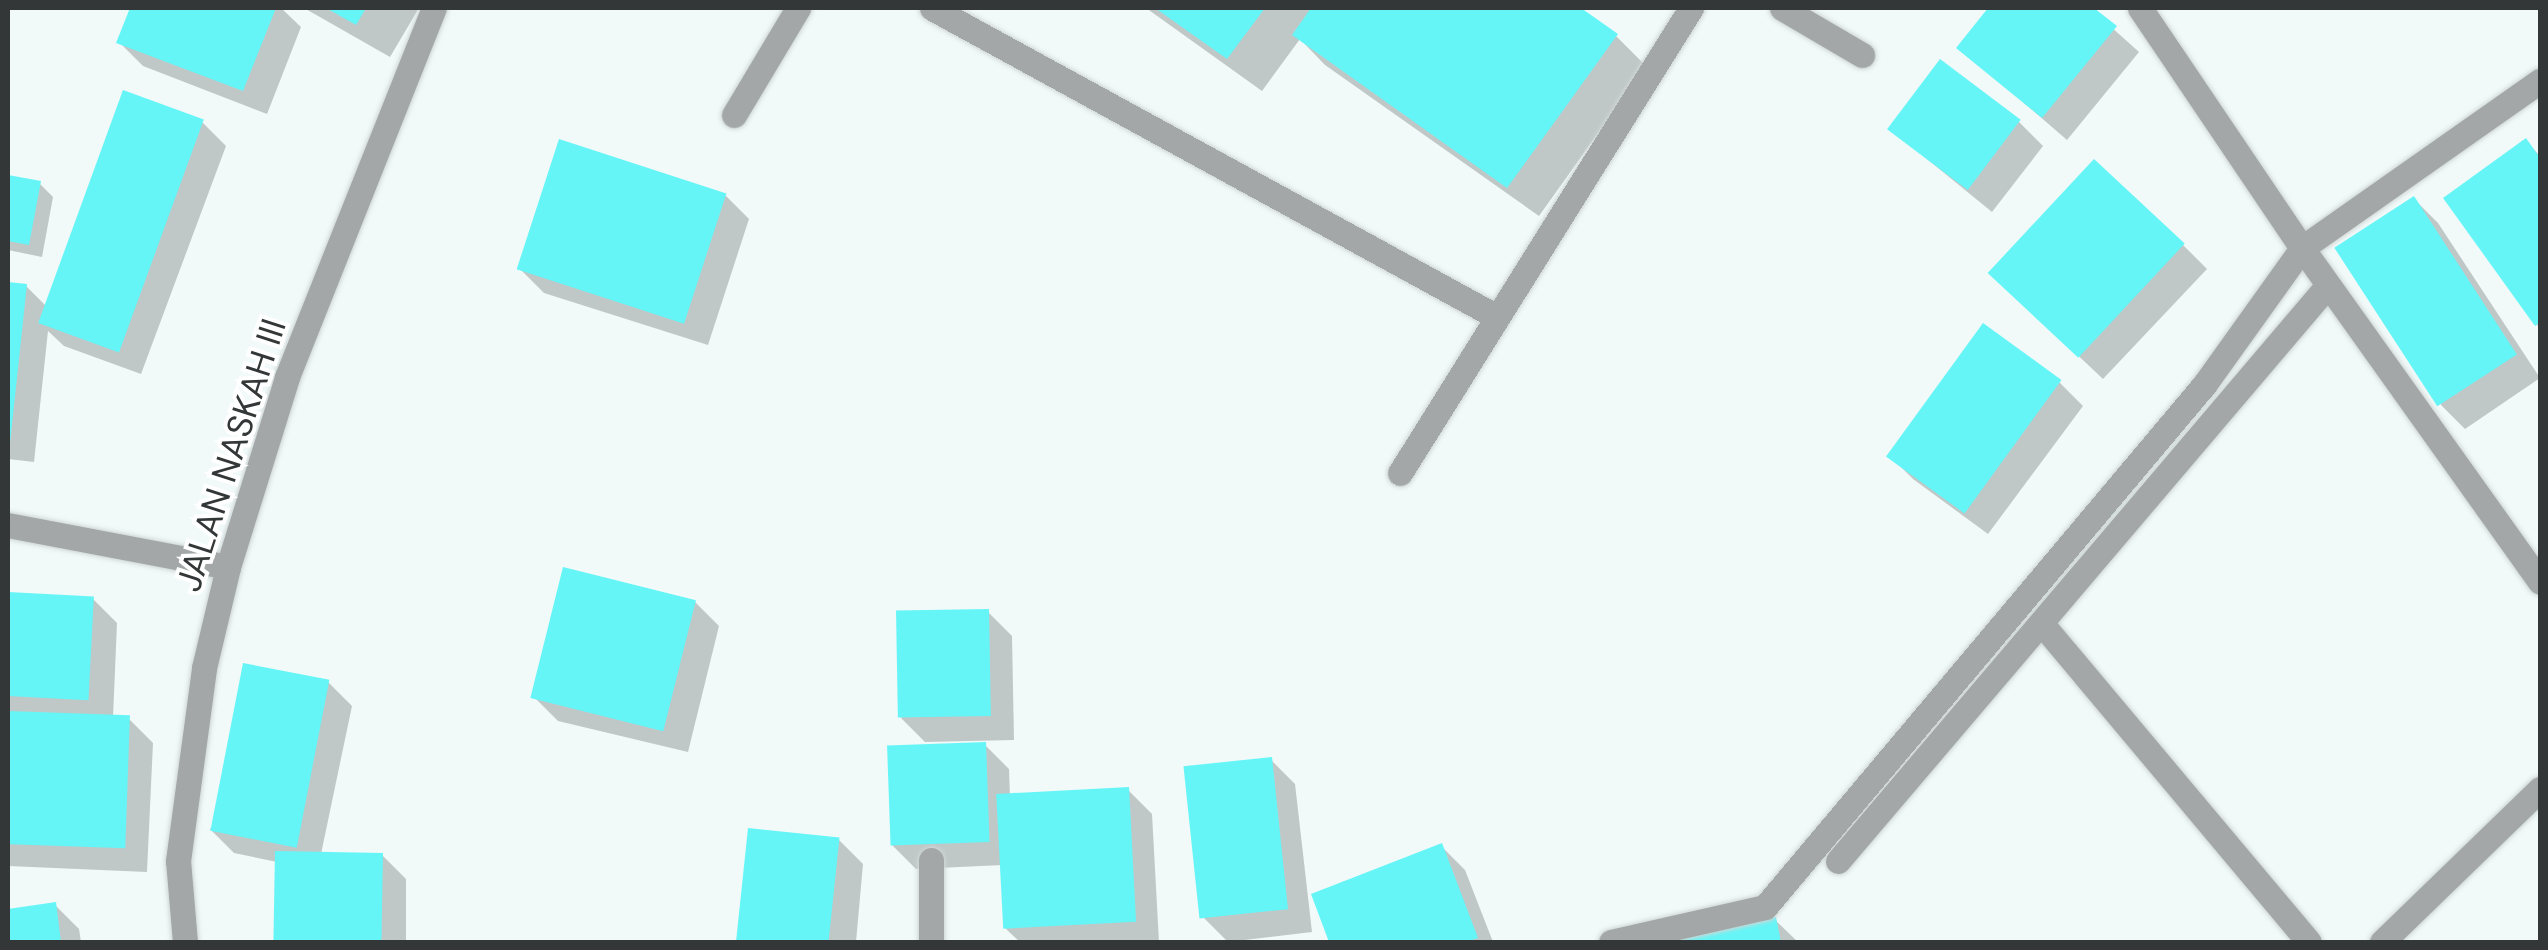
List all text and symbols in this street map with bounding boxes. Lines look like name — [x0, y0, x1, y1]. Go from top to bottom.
street label: JALAN NASKAH III — [167, 313, 295, 597]

